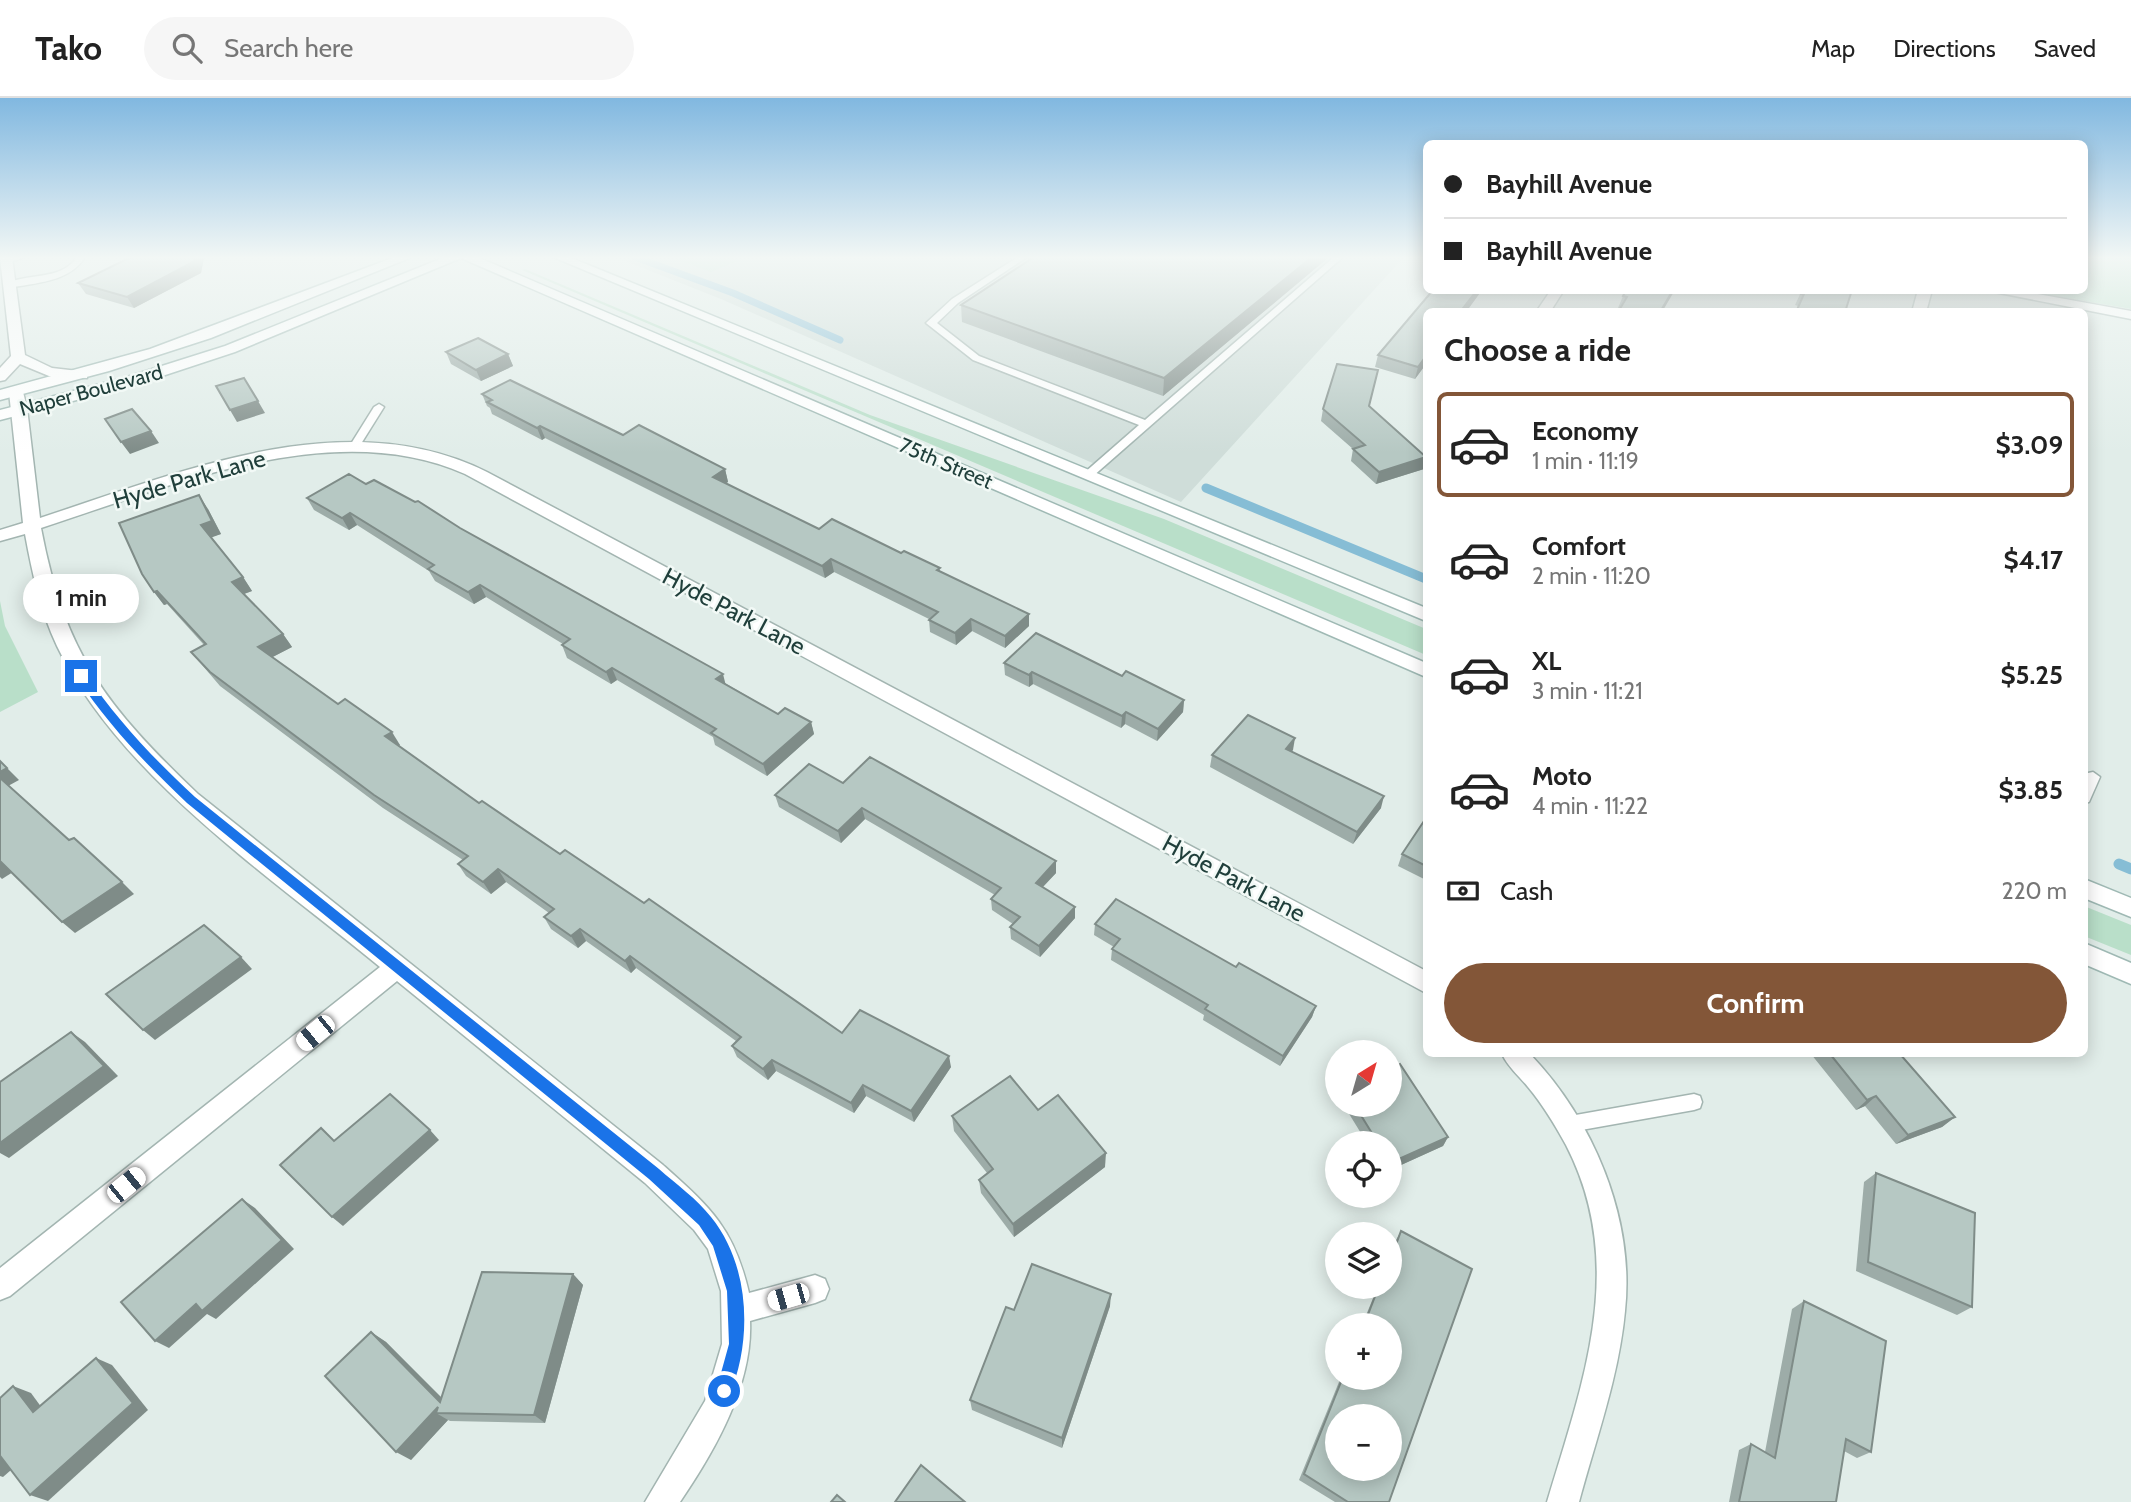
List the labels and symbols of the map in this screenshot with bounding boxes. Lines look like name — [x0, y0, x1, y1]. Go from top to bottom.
street label: Naper Boulevard — [17, 359, 165, 421]
street label: 75th Street — [896, 432, 996, 494]
street label: Hyde Park Lane — [109, 443, 269, 515]
street label: Hyde Park Lane — [658, 561, 810, 661]
callout: 1 min — [23, 574, 139, 624]
route end — [65, 660, 97, 692]
street label: Hyde Park Lane — [1158, 828, 1310, 928]
car — [293, 1012, 338, 1054]
north arrow — [1325, 1040, 1402, 1116]
car — [104, 1164, 149, 1206]
car — [765, 1281, 812, 1313]
route start — [708, 1375, 740, 1407]

